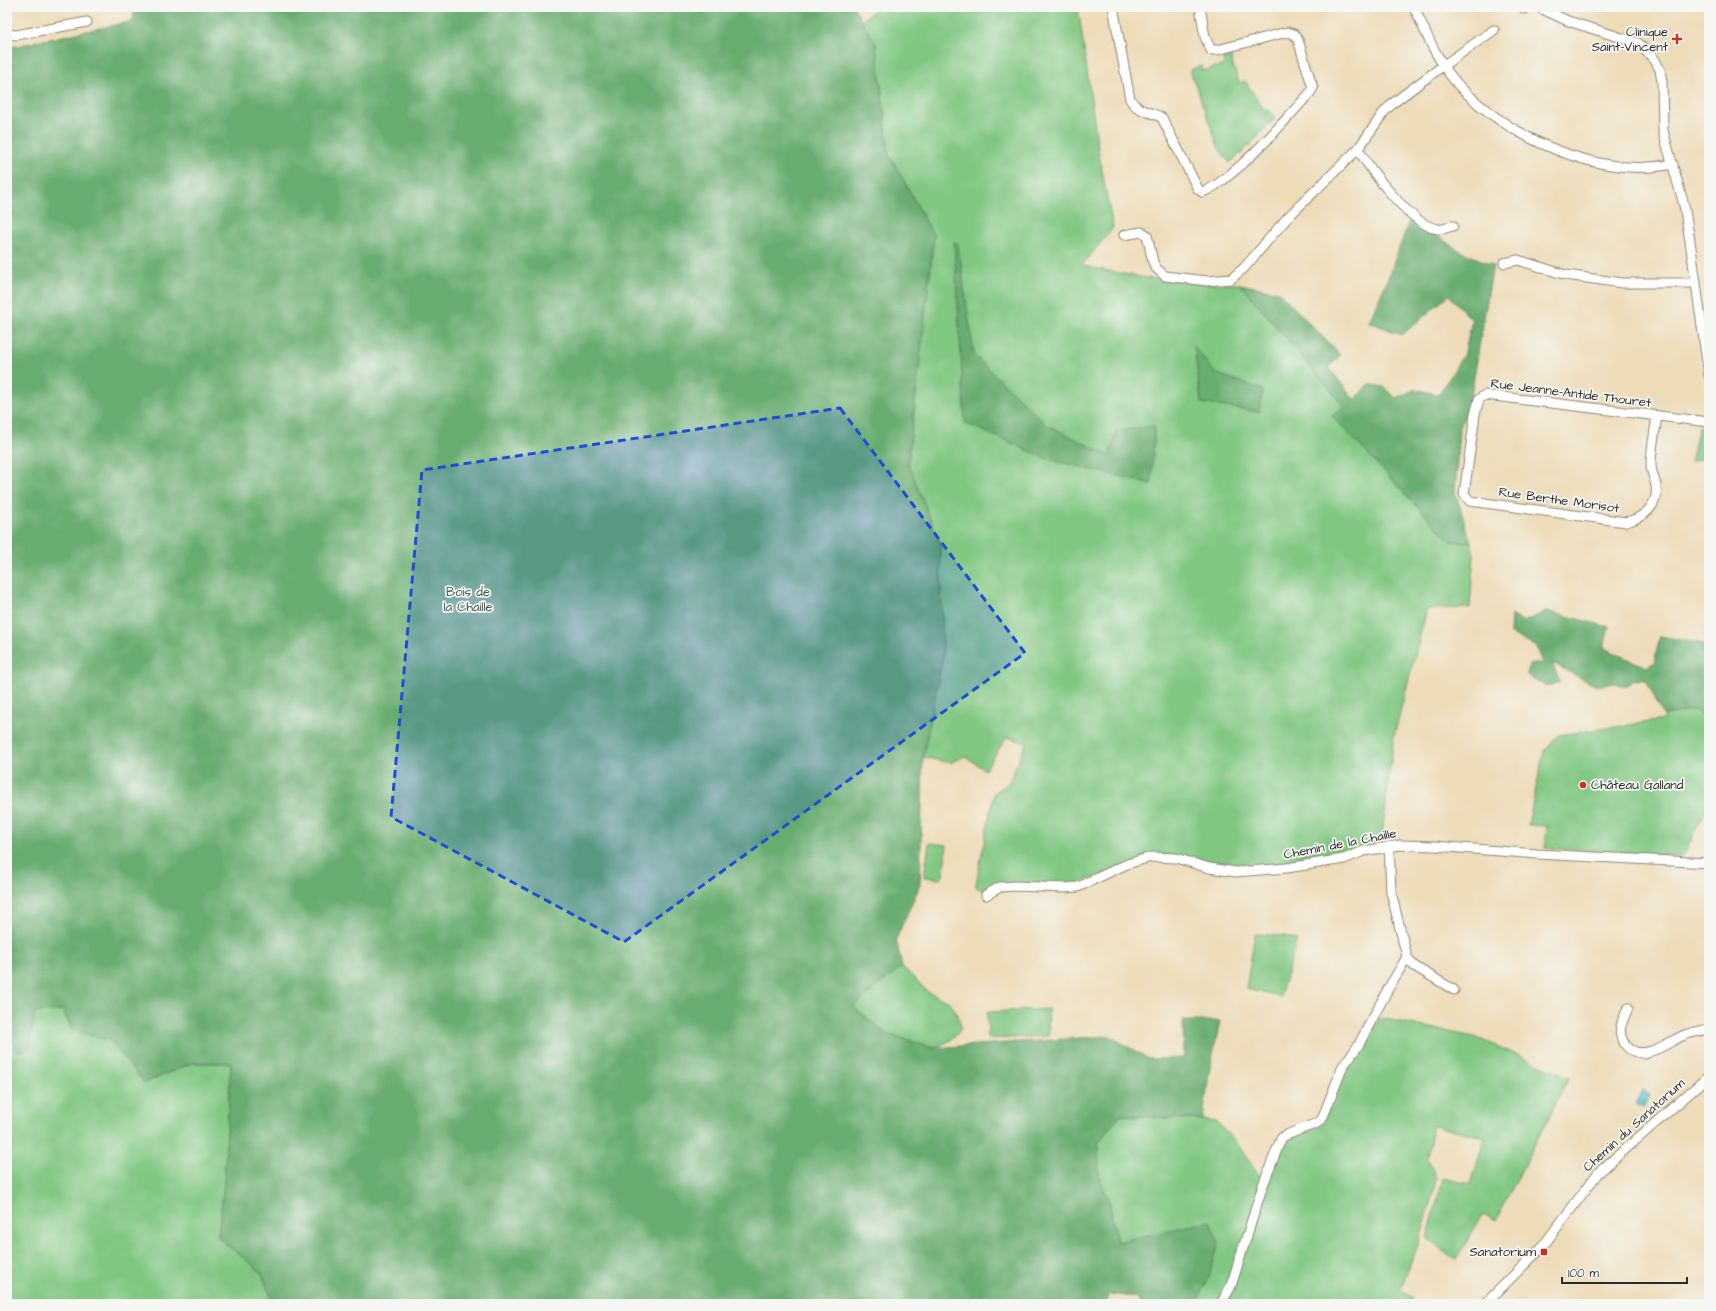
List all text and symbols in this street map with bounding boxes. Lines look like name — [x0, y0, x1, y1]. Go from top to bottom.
place label: Clinique Saint-Vincent — [1592, 23, 1669, 56]
marker: Clinique Saint-Vincent — [1671, 33, 1683, 45]
street label: Rue Jeanne-Antide Thouret — [1490, 374, 1653, 412]
street label: Rue Berthe Morisot — [1497, 483, 1621, 517]
park label: Bois de la Chaille — [443, 583, 493, 616]
place label: Château Galland — [1591, 776, 1684, 794]
marker: Château Galland — [1578, 780, 1588, 790]
street label: Chemin de la Chaille — [1282, 824, 1398, 864]
street label: Chemin du Sanatorium — [1579, 1074, 1690, 1176]
place label: Sanatorium — [1469, 1243, 1537, 1261]
marker: Sanatorium — [1539, 1247, 1549, 1257]
scale bar — [1562, 1259, 1687, 1285]
text: 100 m — [1568, 1265, 1599, 1282]

